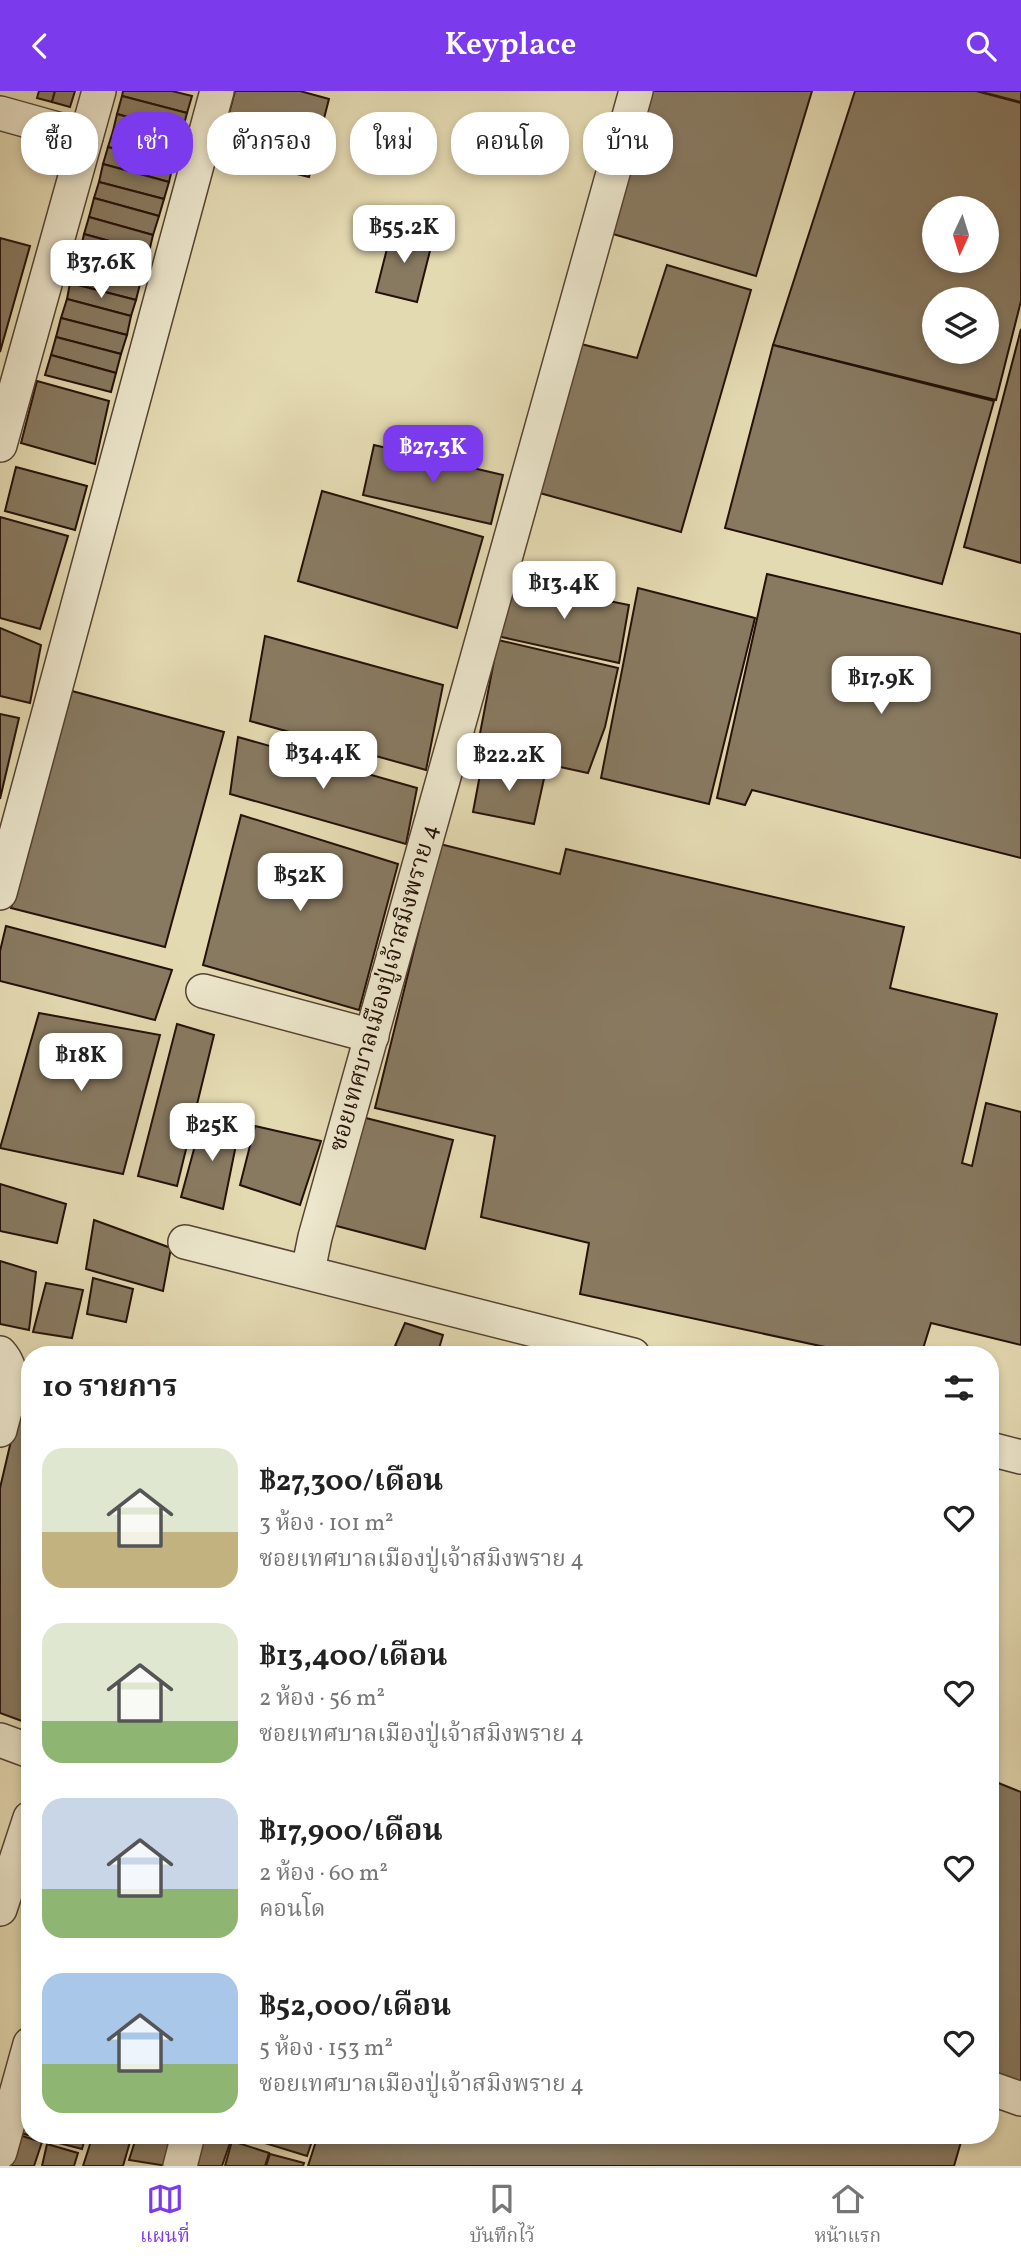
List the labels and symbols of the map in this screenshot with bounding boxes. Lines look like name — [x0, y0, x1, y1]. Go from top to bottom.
north arrow — [922, 196, 999, 273]
pin: ฿55.2K — [347, 205, 461, 265]
pin: ฿37.6K — [44, 241, 158, 300]
pin: ฿27.3K — [376, 425, 490, 485]
pin: ฿13.4K — [507, 561, 621, 621]
pin: ฿17.9K — [824, 657, 938, 716]
pin: ฿34.4K — [266, 731, 380, 791]
pin: ฿22.2K — [452, 733, 566, 793]
street label: ซอยเทศบาลเมืองปู่เจ้าสมิงพราย 4 — [322, 820, 448, 1156]
pin: ฿52K — [259, 853, 341, 913]
pin: ฿18K — [40, 1033, 122, 1093]
pin: ฿25K — [171, 1103, 253, 1163]

